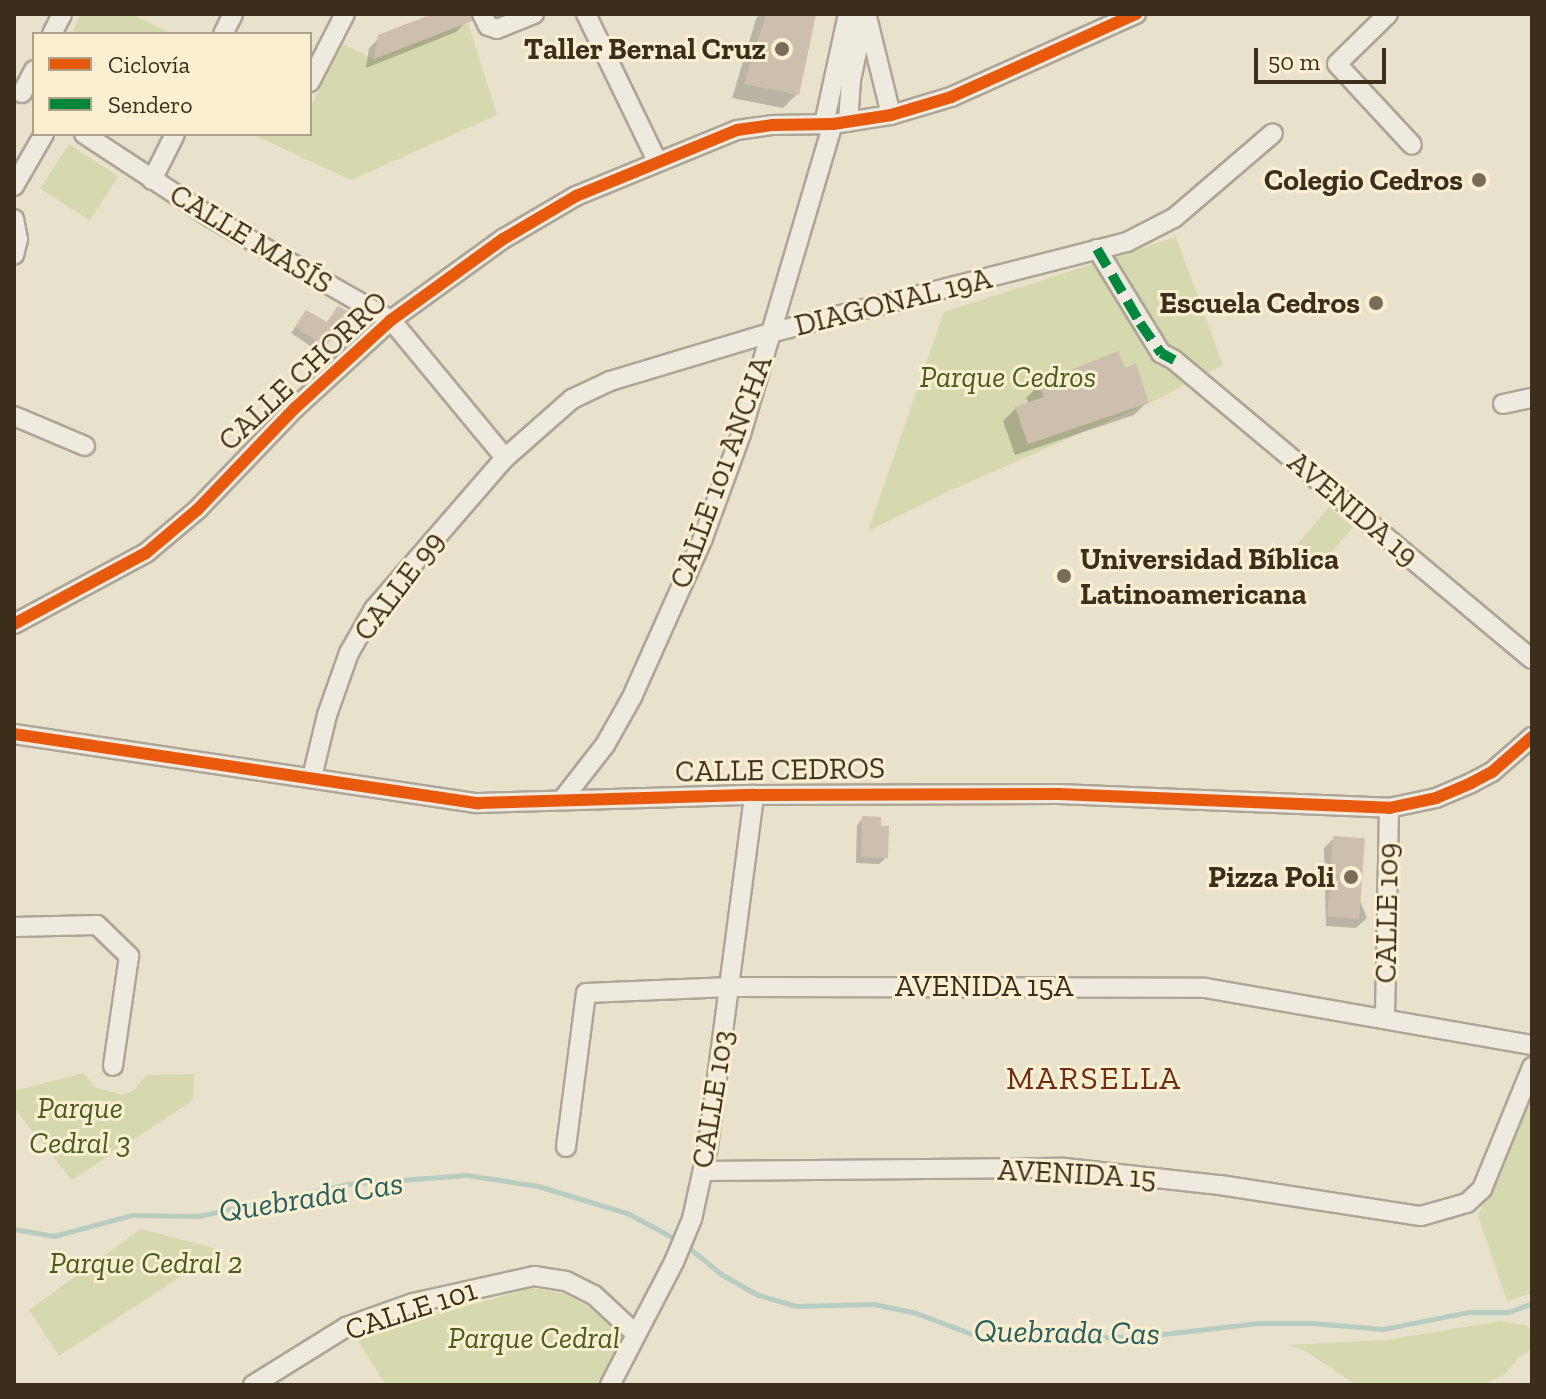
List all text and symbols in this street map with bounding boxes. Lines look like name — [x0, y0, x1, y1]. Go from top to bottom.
place label: Taller Bernal Cruz — [523, 31, 766, 67]
legend — [32, 32, 312, 136]
scale bar — [1258, 32, 1390, 82]
marker: Taller Bernal Cruz — [773, 40, 791, 58]
text: 50 m — [1268, 47, 1320, 76]
text: Ciclovía — [108, 50, 190, 79]
text: Sendero — [108, 90, 193, 119]
place label: Colegio Cedros — [1264, 162, 1463, 198]
marker: Colegio Cedros — [1470, 171, 1488, 189]
street label: CALLE MASÍS — [163, 176, 339, 302]
street label: DIAGONAL 19A — [790, 260, 996, 344]
street label: CALLE CHORRO — [211, 284, 395, 458]
place label: Escuela Cedros — [1159, 285, 1360, 321]
marker: Escuela Cedros — [1367, 294, 1385, 312]
street label: CALLE 101 ANCHA — [662, 350, 780, 594]
park label: Parque Cedros — [920, 359, 1096, 395]
street label: AVENIDA 19 — [1280, 444, 1426, 574]
street label: CALLE 99 — [346, 524, 452, 648]
place label: Universidad Bíblica Latinoamericana — [1080, 541, 1339, 612]
marker: Universidad Bíblica Latinoamericana — [1055, 567, 1073, 585]
street label: CALLE CEDROS — [675, 750, 885, 790]
street label: CALLE 109 — [1368, 842, 1406, 984]
place label: Pizza Poli — [1208, 859, 1335, 895]
marker: Pizza Poli — [1342, 868, 1360, 886]
street label: AVENIDA 15A — [894, 968, 1074, 1004]
street label: CALLE 103 — [684, 1027, 742, 1171]
district label: MARSELLA — [1006, 1059, 1182, 1097]
park label: Parque Cedral 3 — [29, 1090, 131, 1160]
street label: AVENIDA 15 — [996, 1152, 1158, 1196]
water label: Quebrada Cas — [216, 1163, 406, 1231]
park label: Parque Cedral 2 — [49, 1245, 243, 1281]
street label: CALLE 101 — [341, 1272, 481, 1348]
water label: Quebrada Cas — [974, 1311, 1160, 1353]
park label: Parque Cedral — [448, 1320, 620, 1356]

